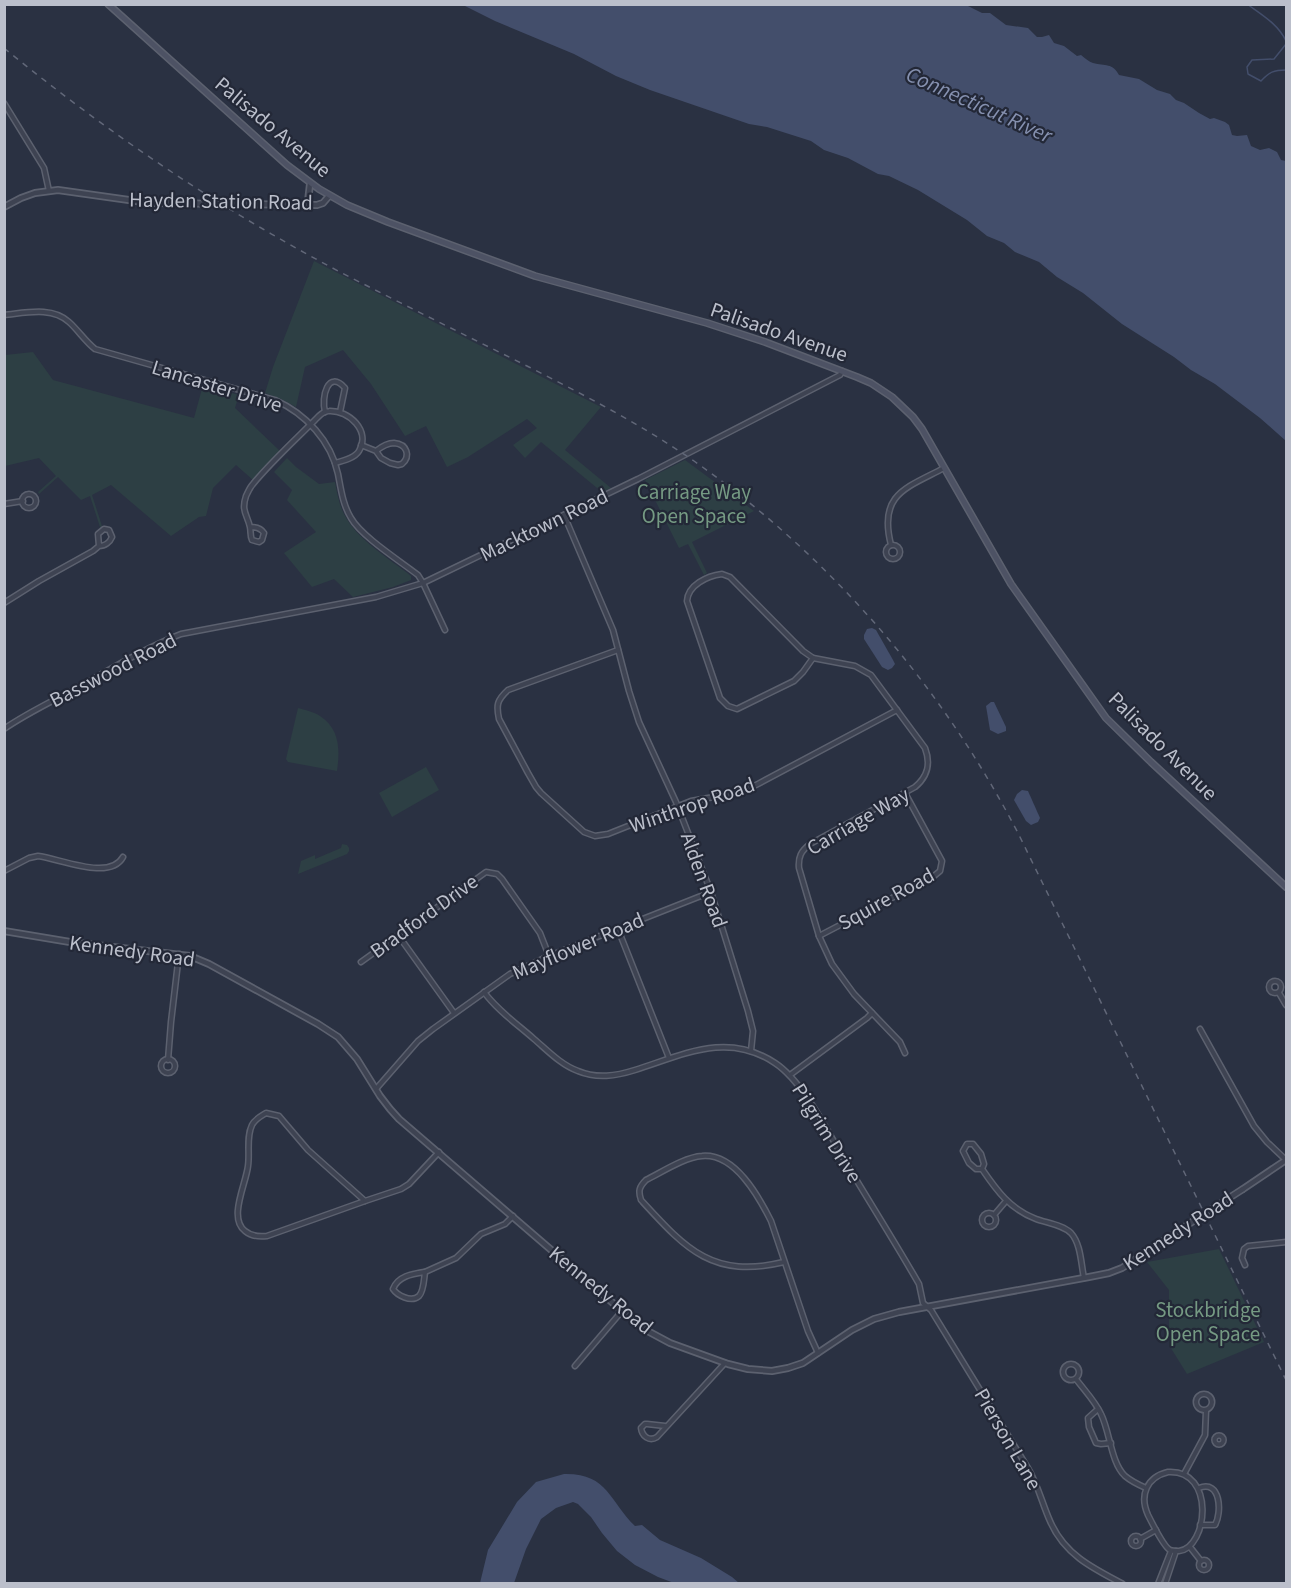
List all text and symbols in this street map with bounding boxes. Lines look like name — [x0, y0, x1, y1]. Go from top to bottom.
water label: Connecticut River — [901, 58, 1058, 152]
street label: Palisado Avenue — [208, 69, 338, 185]
street label: Hayden Station Road — [129, 184, 313, 218]
street label: Palisado Avenue — [706, 294, 852, 370]
street label: Lancaster Drive — [148, 352, 286, 420]
park label: Carriage Way Open Space — [637, 477, 751, 531]
street label: Macktown Road — [475, 481, 613, 569]
street label: Basswood Road — [44, 625, 182, 715]
street label: Palisado Avenue — [1102, 685, 1224, 807]
street label: Winthrop Road — [625, 769, 759, 841]
street label: Carriage Way — [801, 779, 915, 863]
street label: Alden Road — [673, 828, 735, 932]
street label: Squire Road — [832, 860, 940, 938]
street label: Bradford Drive — [364, 866, 484, 966]
street label: Mayflower Road — [507, 905, 649, 987]
street label: Kennedy Road — [67, 927, 197, 975]
street label: Pilgrim Drive — [784, 1077, 870, 1189]
street label: Kennedy Road — [1117, 1184, 1239, 1278]
street label: Kennedy Road — [542, 1239, 660, 1341]
park label: Stockbridge Open Space — [1155, 1295, 1261, 1349]
street label: Pierson Lane — [967, 1382, 1049, 1496]

